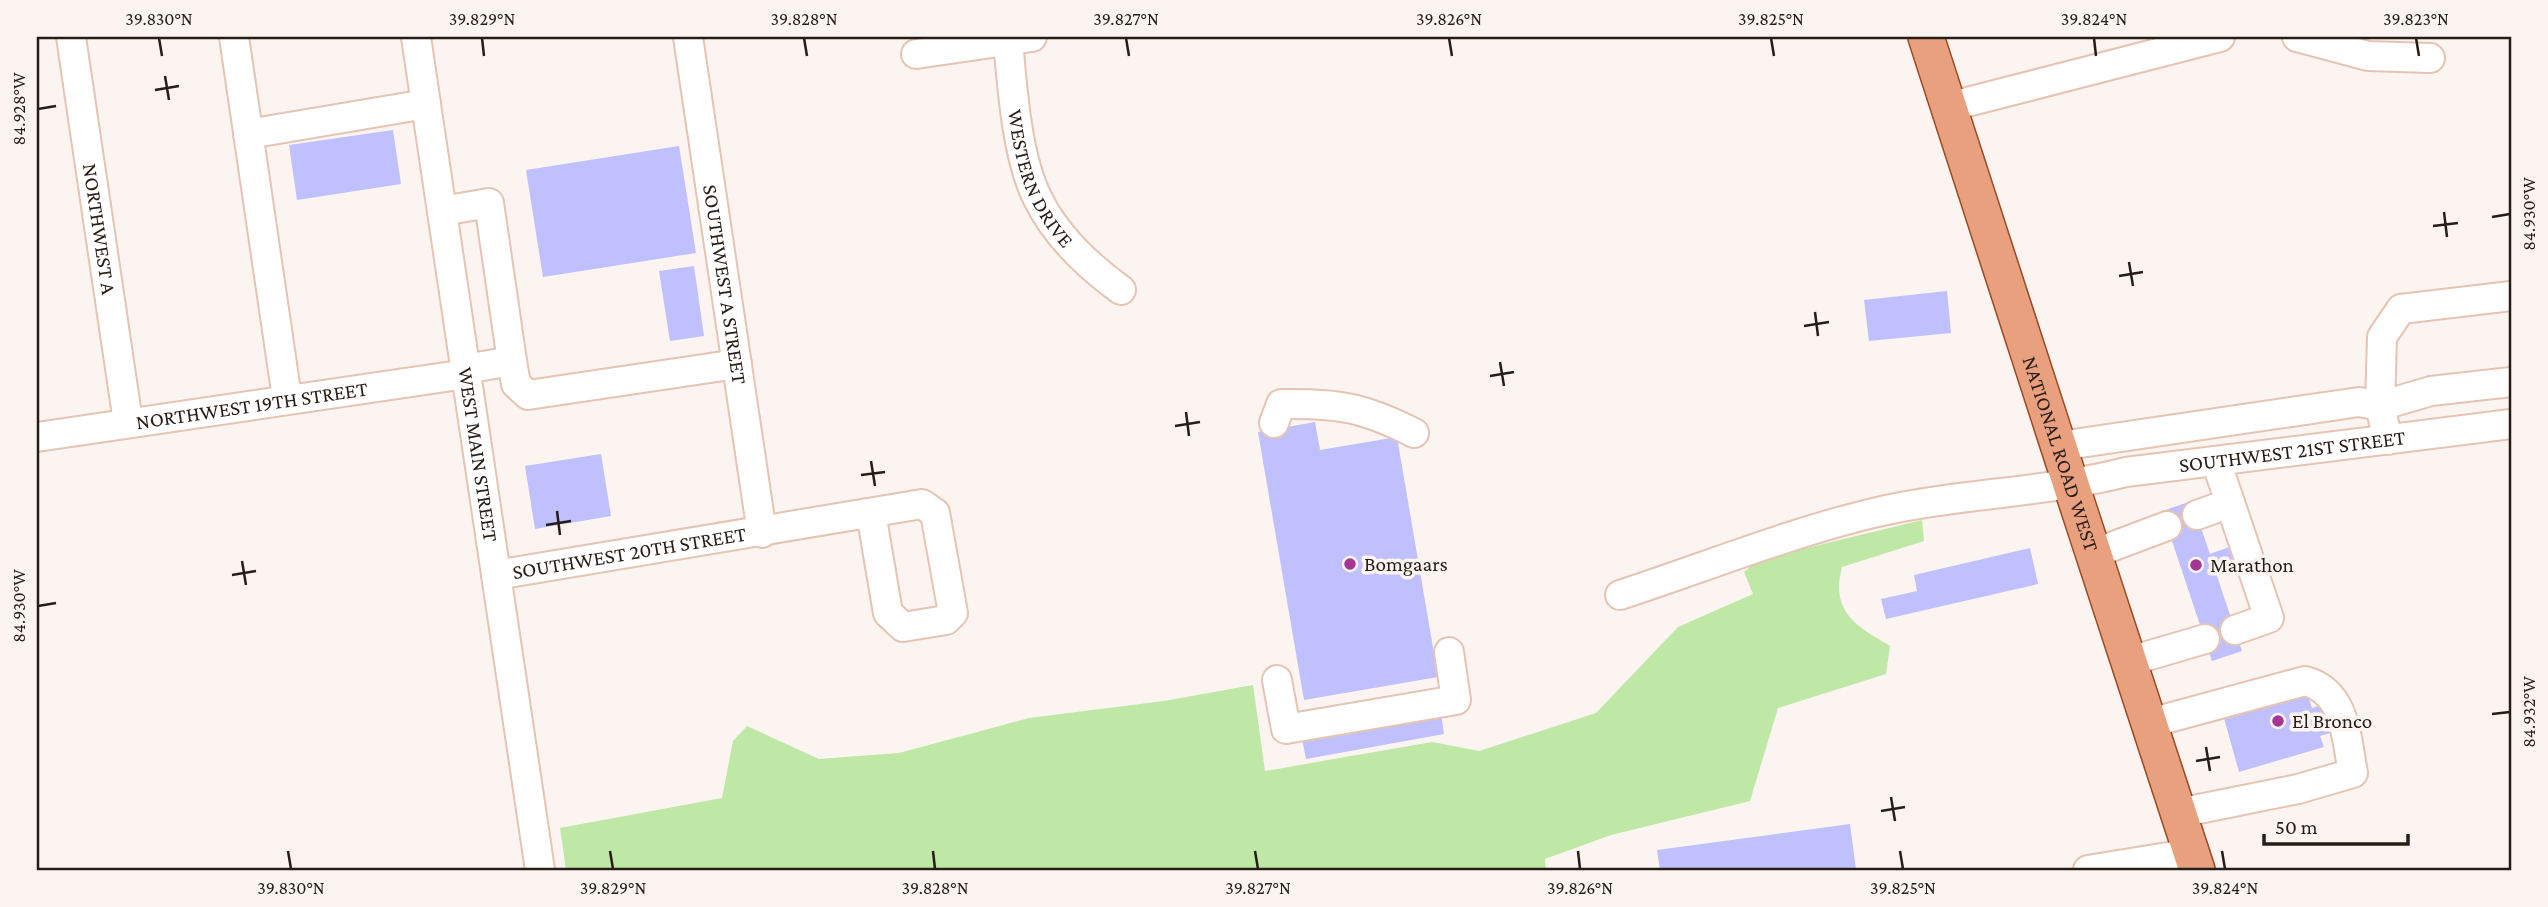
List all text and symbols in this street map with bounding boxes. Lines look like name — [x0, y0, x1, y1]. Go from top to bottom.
text: 39.830°N — [125, 9, 193, 29]
text: 39.829°N — [449, 9, 515, 29]
text: 39.828°N — [770, 9, 838, 29]
text: 39.827°N — [1093, 9, 1159, 29]
text: 39.826°N — [1416, 9, 1482, 29]
text: 39.825°N — [1738, 9, 1804, 29]
text: 39.824°N — [2061, 9, 2127, 29]
text: 39.823°N — [2383, 9, 2449, 29]
text: 84.928°W — [9, 72, 29, 146]
street label: WESTERN DRIVE — [1003, 108, 1078, 252]
street label: NORTHWEST A — [78, 162, 121, 296]
text: 84.930°W — [2519, 177, 2539, 251]
street label: SOUTHWEST A STREET — [698, 183, 752, 386]
street label: NATIONAL ROAD WEST — [2018, 353, 2104, 555]
street label: WEST MAIN STREET — [453, 365, 503, 544]
street label: NORTHWEST 19TH STREET — [134, 377, 370, 434]
street label: SOUTHWEST 21ST STREET — [2178, 425, 2407, 477]
street label: SOUTHWEST 20TH STREET — [511, 521, 748, 584]
place label: Bomgaars — [1364, 552, 1448, 576]
place label: Marathon — [2210, 553, 2294, 577]
marker: Bomgaars — [1342, 556, 1358, 572]
marker: Marathon — [2188, 557, 2204, 573]
text: 84.930°W — [9, 569, 29, 643]
text: 84.932°W — [2519, 676, 2539, 748]
place label: El Bronco — [2292, 709, 2372, 733]
marker: El Bronco — [2270, 713, 2286, 729]
scale bar — [2264, 802, 2408, 846]
text: 50 m — [2275, 815, 2318, 839]
text: 39.830°N — [257, 878, 325, 898]
text: 39.829°N — [580, 878, 646, 898]
text: 39.828°N — [901, 878, 969, 898]
text: 39.827°N — [1225, 878, 1291, 898]
text: 39.826°N — [1547, 878, 1613, 898]
text: 39.825°N — [1870, 878, 1936, 898]
text: 39.824°N — [2192, 878, 2258, 898]

